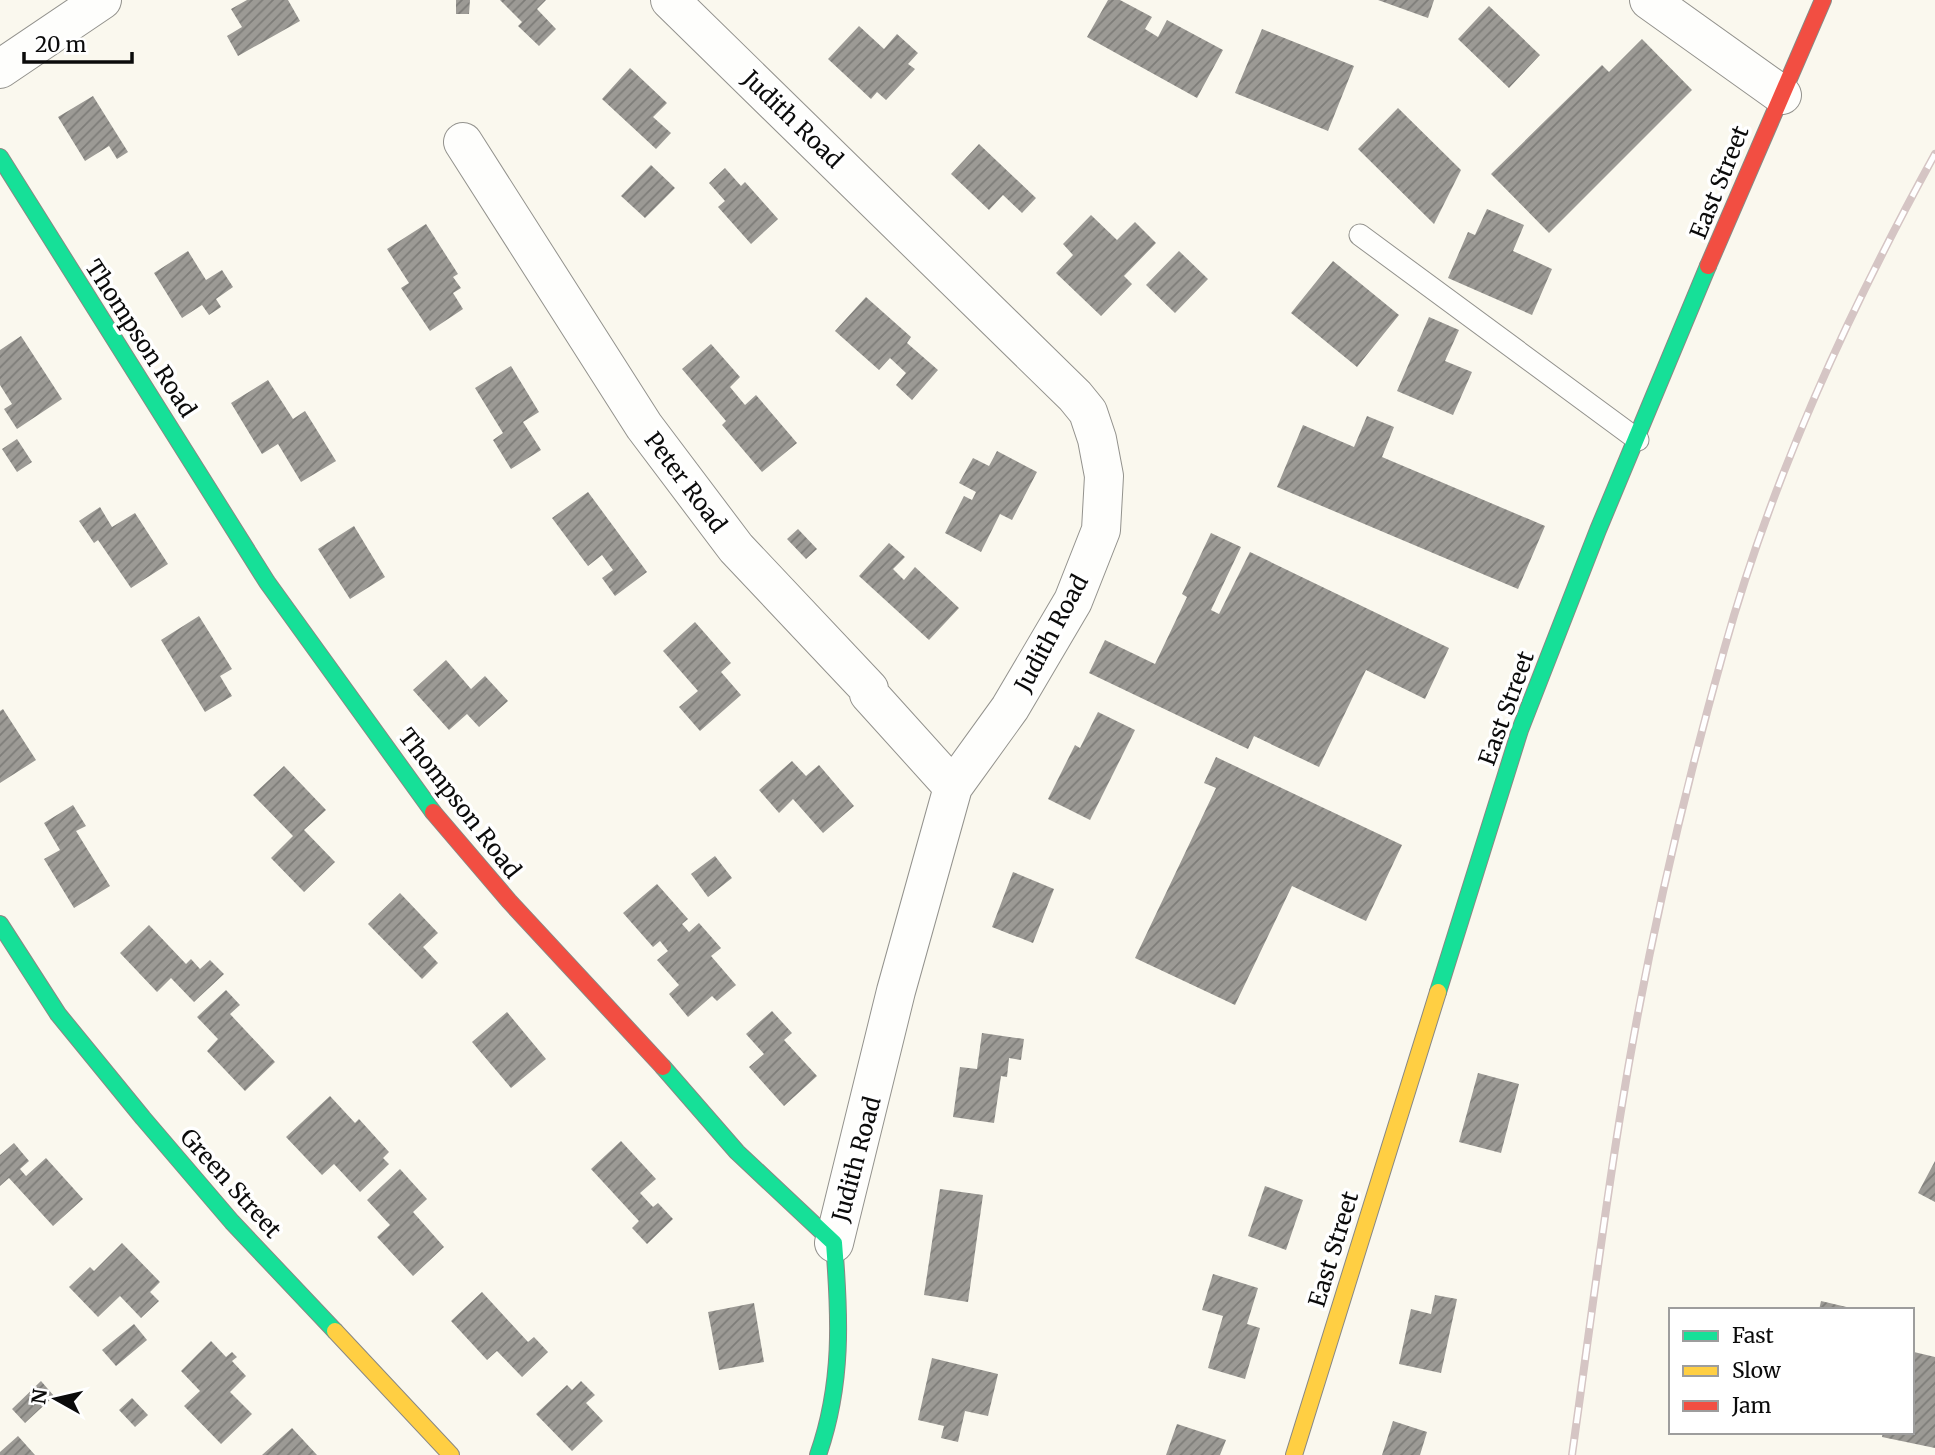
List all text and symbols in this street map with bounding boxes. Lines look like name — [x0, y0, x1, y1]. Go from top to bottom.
scale bar — [24, 21, 133, 65]
text: 20 m — [35, 31, 87, 58]
street label: Judith Road — [736, 63, 849, 174]
street label: East Street — [1683, 121, 1755, 243]
street label: Thompson Road — [79, 254, 203, 423]
street label: Peter Road — [639, 426, 733, 538]
street label: Judith Road — [1008, 569, 1094, 697]
street label: East Street — [1472, 647, 1540, 769]
street label: Thompson Road — [392, 722, 528, 884]
street label: Judith Road — [825, 1093, 887, 1226]
street label: Green Street — [174, 1122, 288, 1244]
street label: East Street — [1302, 1188, 1364, 1310]
legend — [1669, 1308, 1914, 1434]
text: Fast — [1732, 1322, 1774, 1349]
text: Slow — [1732, 1357, 1781, 1384]
north arrow — [21, 1364, 91, 1434]
text: N — [26, 1388, 52, 1406]
text: Jam — [1731, 1392, 1771, 1419]

